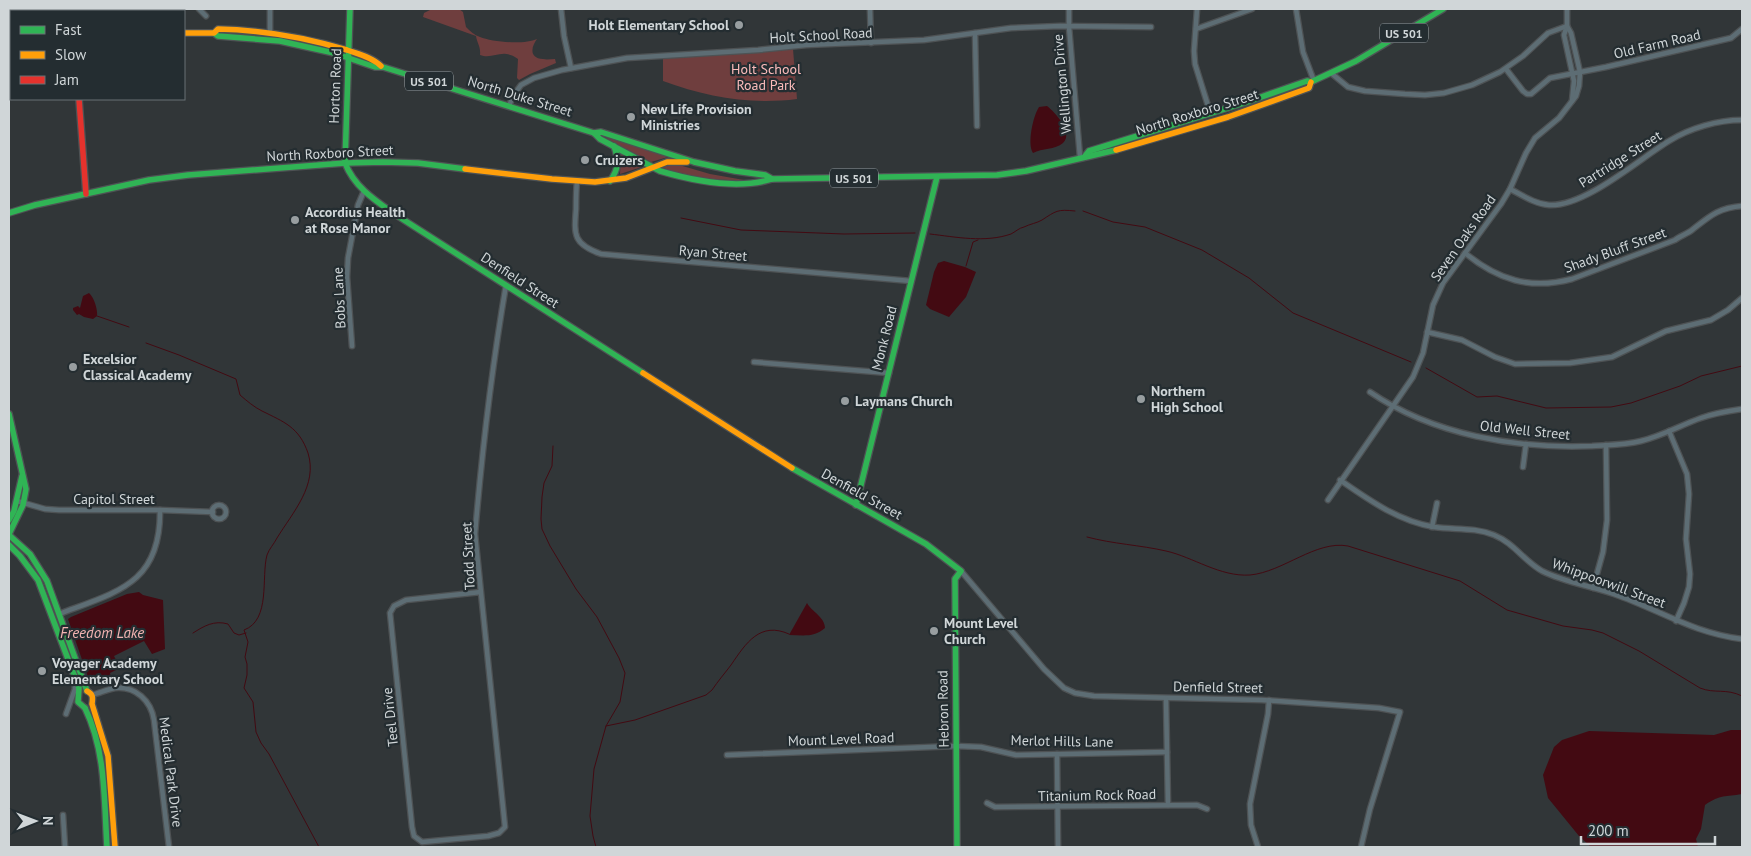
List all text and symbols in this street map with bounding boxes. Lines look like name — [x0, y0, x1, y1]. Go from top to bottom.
legend — [10, 10, 185, 100]
place label: Holt Elementary School — [589, 16, 730, 34]
marker: Holt Elementary School — [733, 19, 745, 31]
text: Fast — [55, 20, 82, 39]
street label: Holt School Road — [769, 23, 873, 47]
road number: US 501 — [1380, 23, 1428, 42]
street label: Old Farm Road — [1612, 25, 1702, 63]
street label: Wellington Drive — [1049, 33, 1075, 135]
text: Slow — [55, 45, 86, 64]
street label: Horton Road — [325, 48, 345, 124]
park label: Holt School Road Park — [731, 60, 801, 94]
text: Jam — [54, 70, 79, 89]
road number: US 501 — [405, 72, 453, 90]
street label: North Duke Street — [466, 72, 575, 120]
street label: North Roxboro Street — [1134, 85, 1261, 139]
place label: New Life Provision Ministries — [641, 100, 752, 134]
marker: New Life Provision Ministries — [625, 111, 637, 123]
street label: Partridge Street — [1575, 126, 1665, 192]
street label: North Roxboro Street — [266, 141, 394, 165]
place label: Cruizers — [595, 151, 643, 169]
marker: Cruizers — [579, 154, 591, 166]
road number: US 501 — [830, 168, 878, 188]
street label: Seven Oaks Road — [1426, 191, 1500, 285]
place label: Accordius Health at Rose Manor — [305, 203, 405, 237]
marker: Accordius Health at Rose Manor — [289, 214, 301, 226]
street label: Shady Bluff Street — [1561, 223, 1669, 277]
street label: Ryan Street — [678, 241, 748, 265]
street label: Denfield Street — [477, 248, 563, 312]
street label: Bobs Lane — [328, 267, 350, 329]
street label: Monk Road — [867, 304, 901, 372]
place label: Excelsior Classical Academy — [83, 350, 192, 384]
marker: Excelsior Classical Academy — [67, 361, 79, 373]
place label: Northern High School — [1151, 382, 1224, 416]
place label: Laymans Church — [855, 392, 953, 410]
marker: Northern High School — [1135, 393, 1147, 405]
marker: Laymans Church — [839, 395, 851, 407]
street label: Old Well Street — [1479, 416, 1571, 444]
street label: Denfield Street — [818, 464, 906, 524]
street label: Capitol Street — [73, 490, 155, 508]
street label: Todd Street — [457, 521, 479, 590]
street label: Whippoorwill Street — [1550, 554, 1669, 612]
place label: Mount Level Church — [944, 614, 1019, 648]
water label: Freedom Lake — [60, 623, 144, 642]
marker: Mount Level Church — [928, 625, 940, 637]
place label: Voyager Academy Elementary School — [51, 654, 164, 688]
marker: Voyager Academy Elementary School — [36, 665, 48, 677]
street label: Hebron Road — [933, 670, 953, 748]
street label: Denfield Street — [1173, 677, 1263, 697]
street label: Teel Drive — [378, 687, 402, 747]
street label: Medical Park Drive — [155, 716, 187, 828]
street label: Mount Level Road — [787, 728, 895, 750]
street label: Merlot Hills Lane — [1011, 731, 1113, 751]
street label: Titanium Rock Road — [1038, 785, 1156, 805]
north arrow — [10, 796, 60, 846]
scale bar — [1581, 814, 1715, 846]
text: N — [39, 816, 57, 826]
text: 200 m — [1588, 821, 1629, 840]

